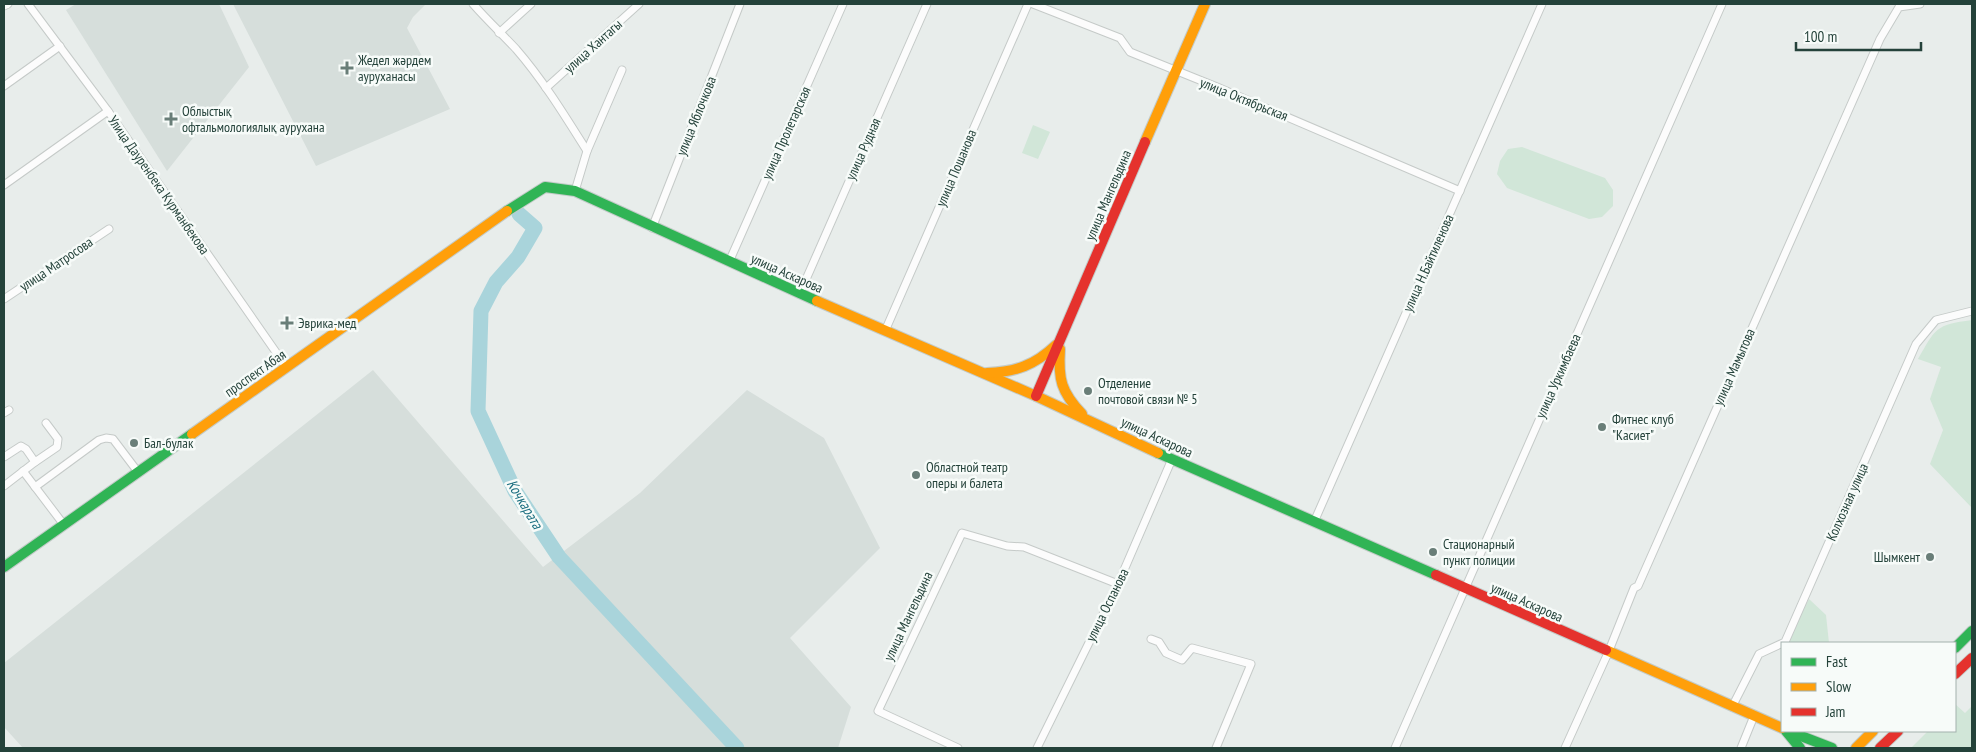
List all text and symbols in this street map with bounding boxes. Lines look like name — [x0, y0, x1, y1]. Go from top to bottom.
street label: улица Хантагы — [560, 15, 626, 77]
scale bar — [1796, 20, 1921, 52]
text: 100 m — [1804, 27, 1837, 46]
place label: Жедел жәрдем ауруханасы — [357, 51, 431, 85]
marker: Жедел жәрдем ауруханасы — [340, 61, 354, 75]
street label: улица Октябрьская — [1197, 73, 1291, 125]
street label: улица Яблочкова — [672, 74, 720, 158]
street label: улица Пролетарская — [757, 84, 815, 182]
place label: Облыстық офтальмологиялық аурухана — [182, 102, 325, 136]
street label: Улица Дауренбека Курманбекова — [104, 112, 214, 258]
marker: Облыстық офтальмологиялық аурухана — [164, 112, 178, 126]
street label: улица Рудная — [841, 115, 885, 183]
street label: улица Пошанова — [932, 127, 980, 209]
street label: улица Мангельдина — [1081, 147, 1135, 243]
street label: улица Н.Байтиленова — [1398, 211, 1458, 315]
street label: улица Матросова — [16, 233, 96, 295]
street label: улица Аскарова — [748, 249, 826, 297]
place label: Эврика-мед — [298, 314, 357, 332]
marker: Эврика-мед — [280, 316, 294, 330]
street label: улица Мамытова — [1709, 326, 1759, 408]
street label: улица Уркимбаева — [1531, 331, 1585, 421]
street label: проспект Абая — [221, 345, 289, 401]
place label: Отделение почтовой связи № 5 — [1098, 374, 1198, 408]
marker: Отделение почтовой связи № 5 — [1082, 385, 1094, 397]
place label: Фитнес клуб "Касиет" — [1612, 410, 1674, 444]
street label: улица Аскарова — [1118, 413, 1196, 461]
marker: Фитнес клуб "Касиет" — [1596, 421, 1608, 433]
place label: Бал-булак — [144, 434, 194, 452]
marker: Бал-булак — [128, 437, 140, 449]
place label: Областной театр оперы и балета — [926, 458, 1008, 492]
street label: Колхозная улица — [1822, 460, 1872, 544]
marker: Областной театр оперы и балета — [910, 469, 922, 481]
water label: Кочкарата — [503, 476, 548, 533]
place label: Стационарный пункт полиции — [1443, 535, 1515, 569]
marker: Стационарный пункт полиции — [1427, 546, 1439, 558]
place label: Шымкент — [1874, 548, 1921, 566]
marker: Шымкент — [1924, 551, 1936, 563]
street label: улица Оспанова — [1082, 565, 1132, 645]
street label: улица Мангельдина — [879, 568, 937, 664]
street label: улица Аскарова — [1488, 578, 1566, 626]
legend — [1781, 642, 1956, 732]
text: Fast — [1826, 652, 1847, 671]
text: Slow — [1826, 677, 1851, 696]
text: Jam — [1825, 702, 1845, 721]

